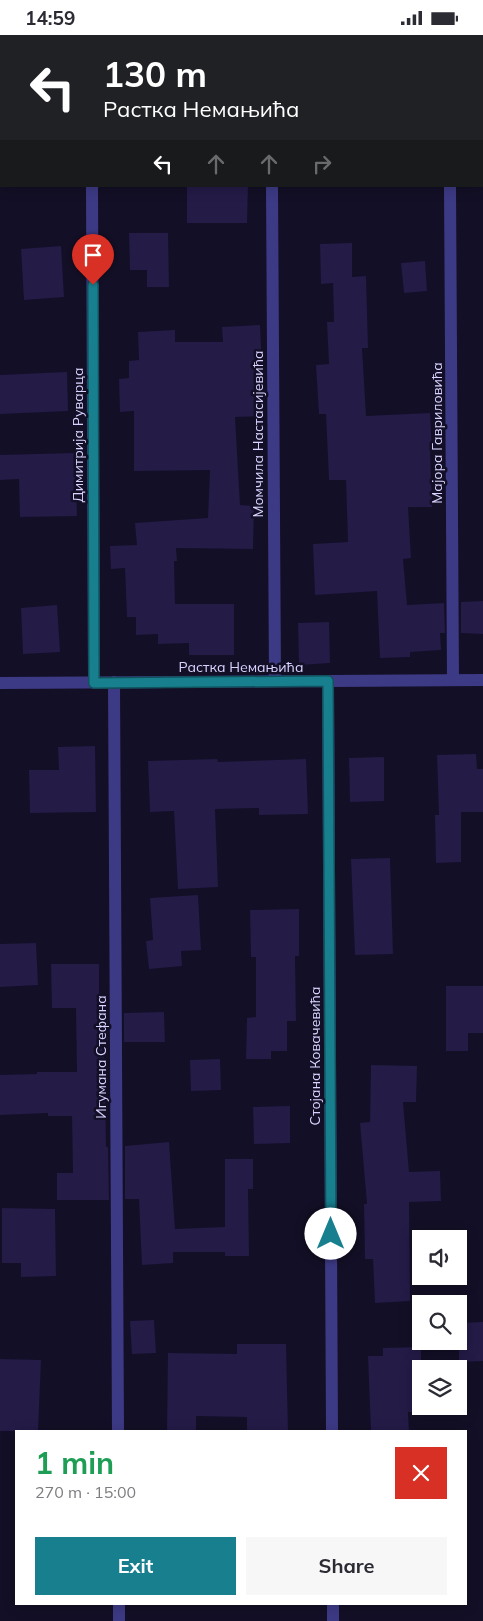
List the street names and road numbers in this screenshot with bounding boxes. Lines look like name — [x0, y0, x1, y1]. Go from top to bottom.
street label: Момчила Настасијевића — [249, 350, 267, 518]
street label: Мајора Гавриловића — [428, 362, 446, 504]
street label: Димитрија Руварца — [69, 368, 87, 502]
street label: Растка Немањића — [179, 658, 304, 676]
street label: Стојана Ковачевића — [306, 987, 324, 1125]
street label: Игумана Стефана — [92, 995, 110, 1119]

